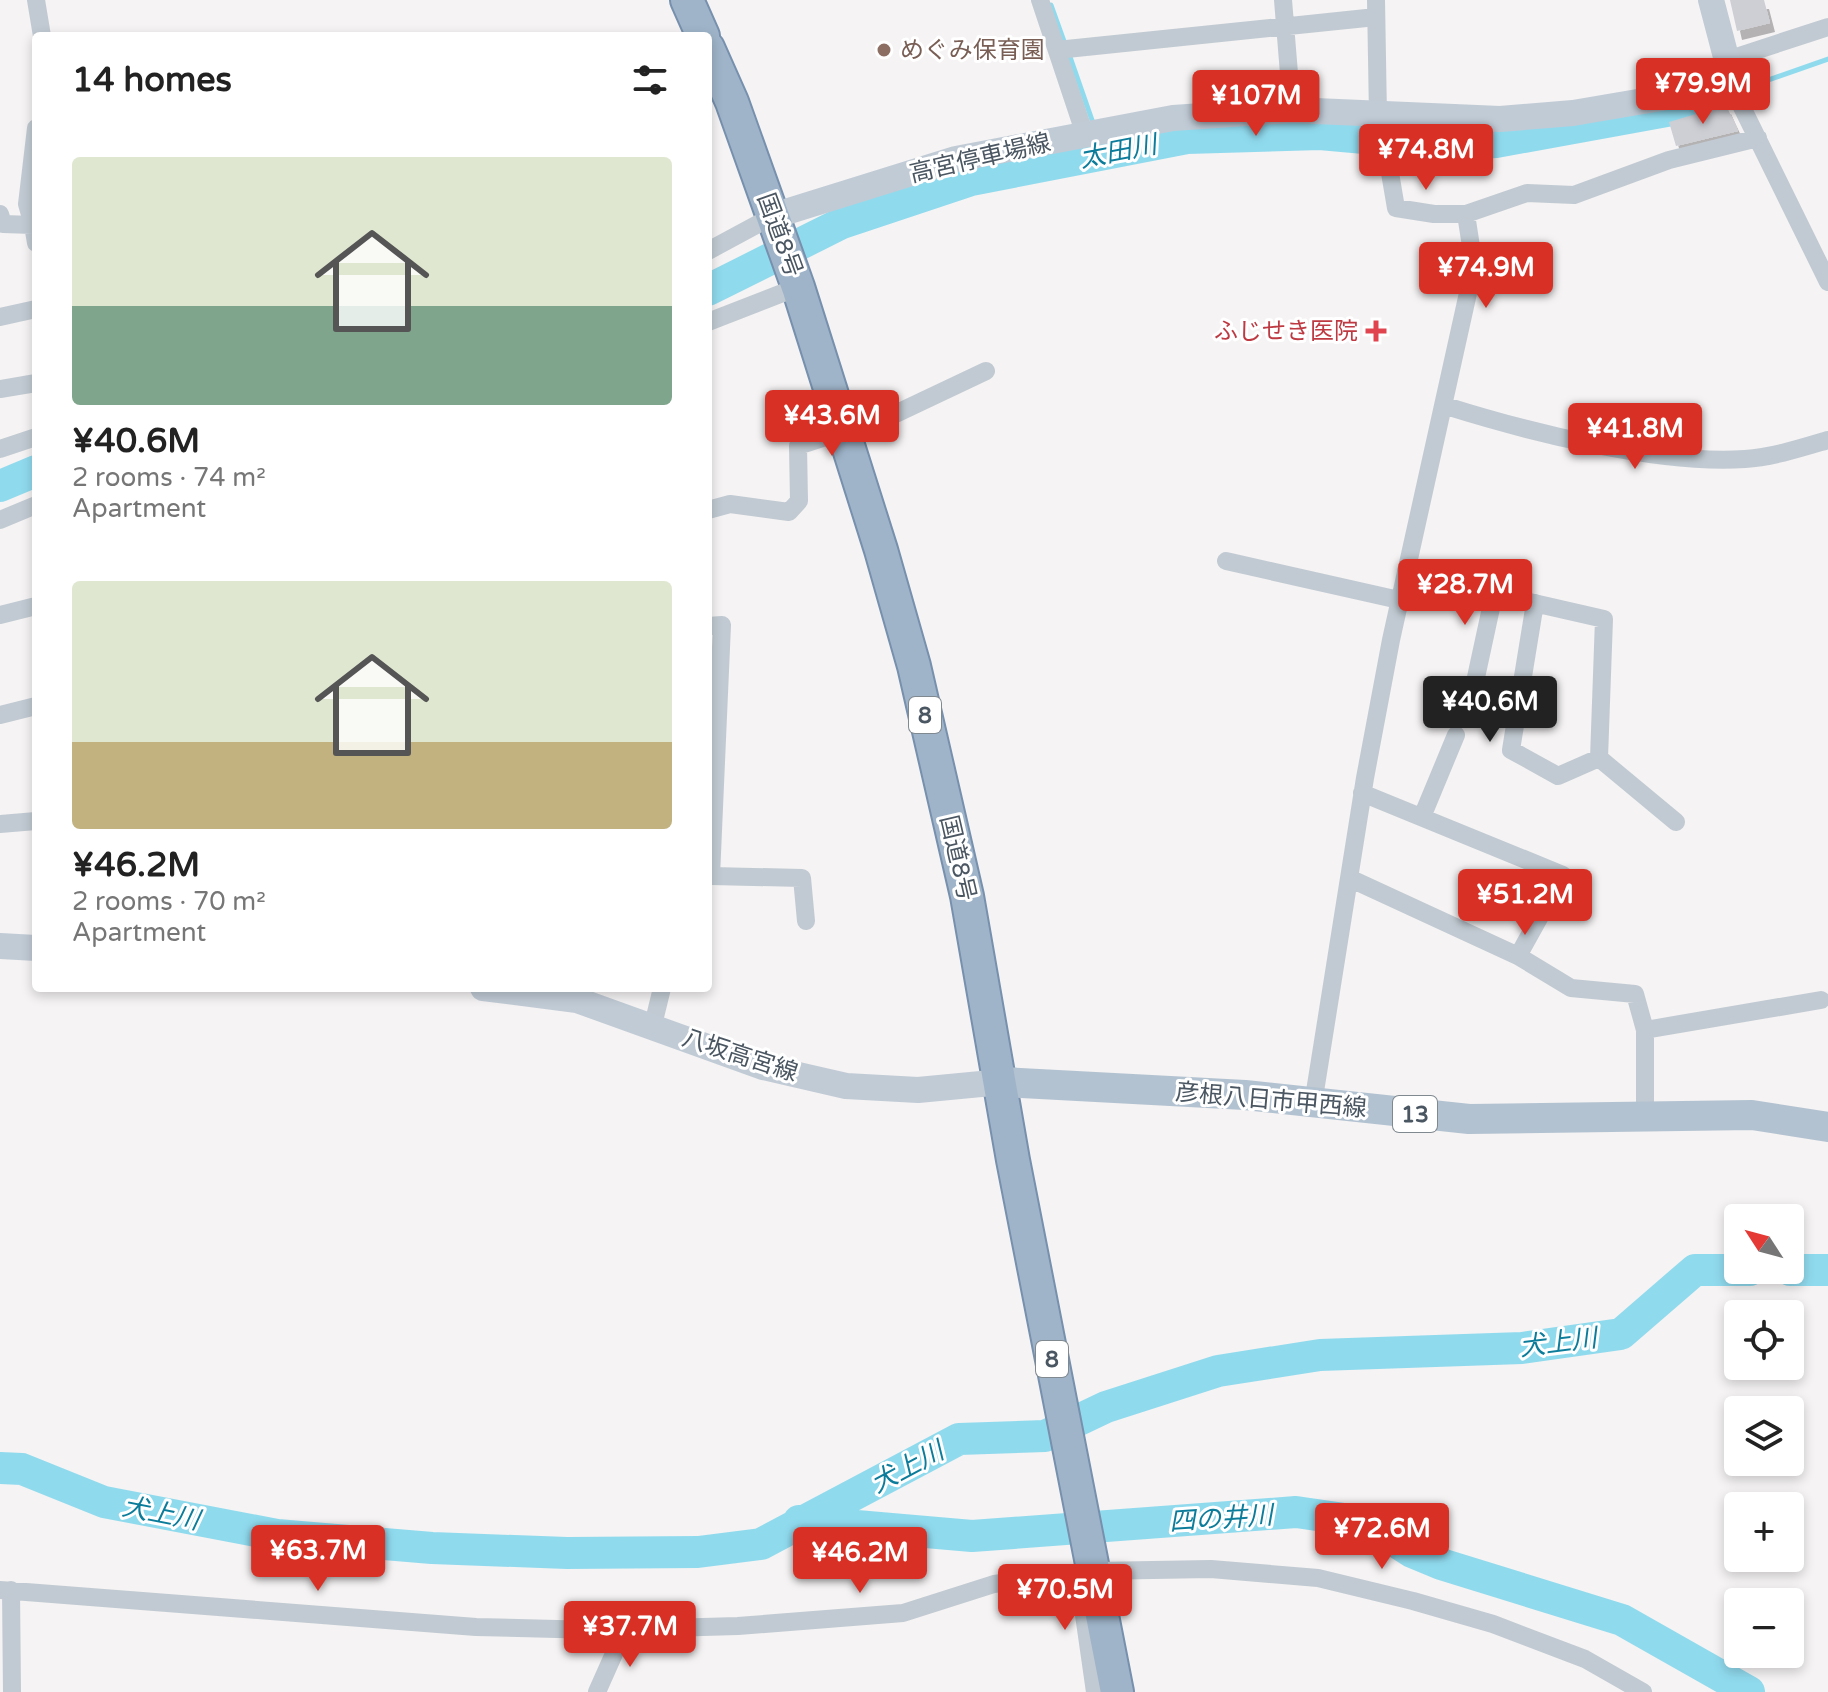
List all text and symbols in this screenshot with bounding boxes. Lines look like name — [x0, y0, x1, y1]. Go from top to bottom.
place label: めぐみ保育園 — [900, 36, 1045, 65]
marker: めぐみ保育園 — [875, 41, 893, 59]
icon: filters — [628, 58, 672, 102]
pin: ¥79.9M — [1638, 58, 1768, 126]
text: 14 homes — [72, 60, 232, 101]
text: ¥79.9M — [1654, 68, 1752, 99]
pin: ¥107M — [1200, 70, 1312, 138]
text: ¥107M — [1210, 80, 1302, 111]
pin: ¥74.8M — [1361, 124, 1491, 192]
street label: 高宮停車場線 — [907, 128, 1054, 189]
water label: 太田川 — [1077, 128, 1162, 174]
text: ¥74.8M — [1377, 134, 1475, 165]
street label: 国道8号 — [751, 189, 808, 281]
icon: home — [300, 209, 444, 353]
pin: ¥74.9M — [1421, 242, 1551, 310]
text: ¥74.9M — [1437, 252, 1535, 283]
place label: ふじせき医院 — [1214, 317, 1358, 346]
marker: ふじせき医院 — [1365, 320, 1387, 342]
pin: ¥43.6M — [767, 390, 897, 458]
text: ¥43.6M — [783, 400, 881, 431]
pin: ¥41.8M — [1570, 403, 1700, 471]
text: ¥41.8M — [1586, 413, 1684, 444]
text: ¥40.6M — [72, 421, 200, 462]
text: 2 rooms · 74 m² — [72, 462, 266, 493]
text: Apartment — [72, 493, 206, 524]
pin: ¥28.7M — [1400, 559, 1530, 627]
text: ¥28.7M — [1416, 569, 1514, 600]
icon: home — [300, 633, 444, 777]
pin: ¥40.6M — [1425, 676, 1555, 744]
text: ¥40.6M — [1441, 686, 1539, 717]
road number: 8 — [909, 697, 941, 733]
street label: 国道8号 — [934, 812, 981, 904]
text: ¥46.2M — [72, 845, 200, 886]
pin: ¥51.2M — [1460, 869, 1590, 937]
text: ¥51.2M — [1476, 879, 1574, 910]
text: 2 rooms · 70 m² — [72, 886, 266, 917]
text: Apartment — [72, 917, 206, 948]
street label: 八坂高宮線 — [678, 1023, 801, 1088]
street label: 彦根八日市甲西線 — [1174, 1078, 1368, 1123]
road number: 13 — [1393, 1096, 1437, 1132]
north arrow — [1724, 1204, 1804, 1284]
map controls — [1724, 1204, 1804, 1668]
button: locate — [1724, 1300, 1804, 1380]
water label: 犬上川 — [1517, 1322, 1602, 1363]
road number: 8 — [1036, 1341, 1068, 1377]
button: layers — [1724, 1396, 1804, 1476]
water label: 犬上川 — [866, 1434, 952, 1499]
water label: 犬上川 — [120, 1491, 205, 1537]
button: + — [1724, 1492, 1804, 1572]
water label: 四の井川 — [1168, 1499, 1277, 1538]
pin: ¥72.6M — [1317, 1503, 1447, 1571]
text: ¥72.6M — [1333, 1513, 1431, 1544]
pin: ¥63.7M — [253, 1525, 383, 1593]
pin: ¥46.2M — [795, 1527, 925, 1595]
text: ¥63.7M — [269, 1535, 367, 1566]
text: ¥46.2M — [811, 1537, 909, 1568]
pin: ¥70.5M — [1000, 1564, 1130, 1632]
text: ¥70.5M — [1016, 1574, 1114, 1605]
button: − — [1724, 1588, 1804, 1668]
pin: ¥37.7M — [565, 1601, 695, 1669]
text: ¥37.7M — [582, 1611, 678, 1642]

